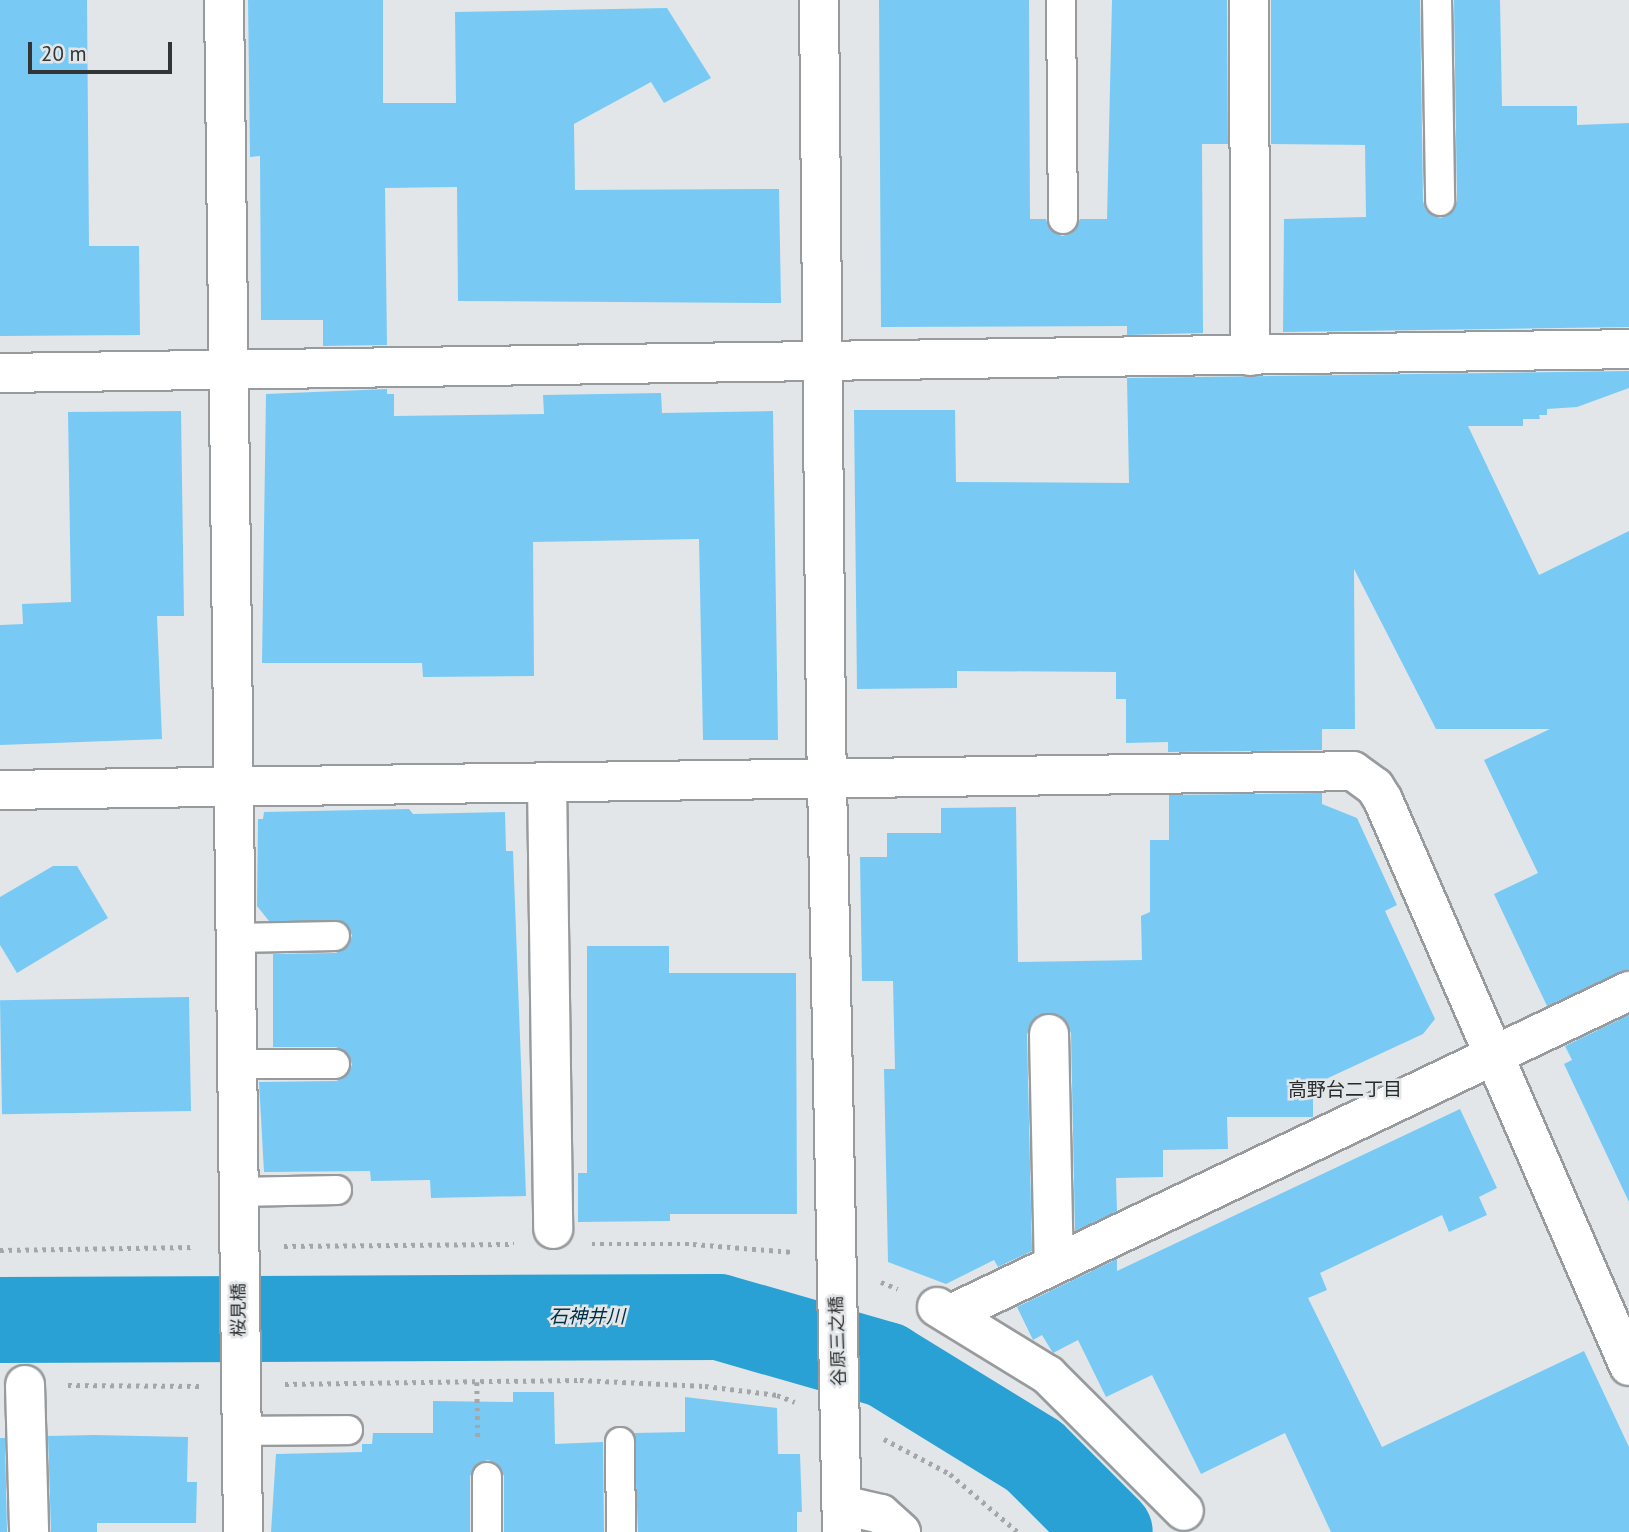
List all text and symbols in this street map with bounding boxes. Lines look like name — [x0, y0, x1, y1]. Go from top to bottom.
scale bar — [32, 28, 175, 72]
text: 20 m — [41, 40, 87, 67]
district label: 高野台二丁目 — [1288, 1079, 1402, 1101]
street label: 桜見橋 — [228, 1283, 250, 1337]
street label: 谷原三之橋 — [826, 1296, 850, 1386]
water label: 石神井川 — [549, 1306, 625, 1328]

